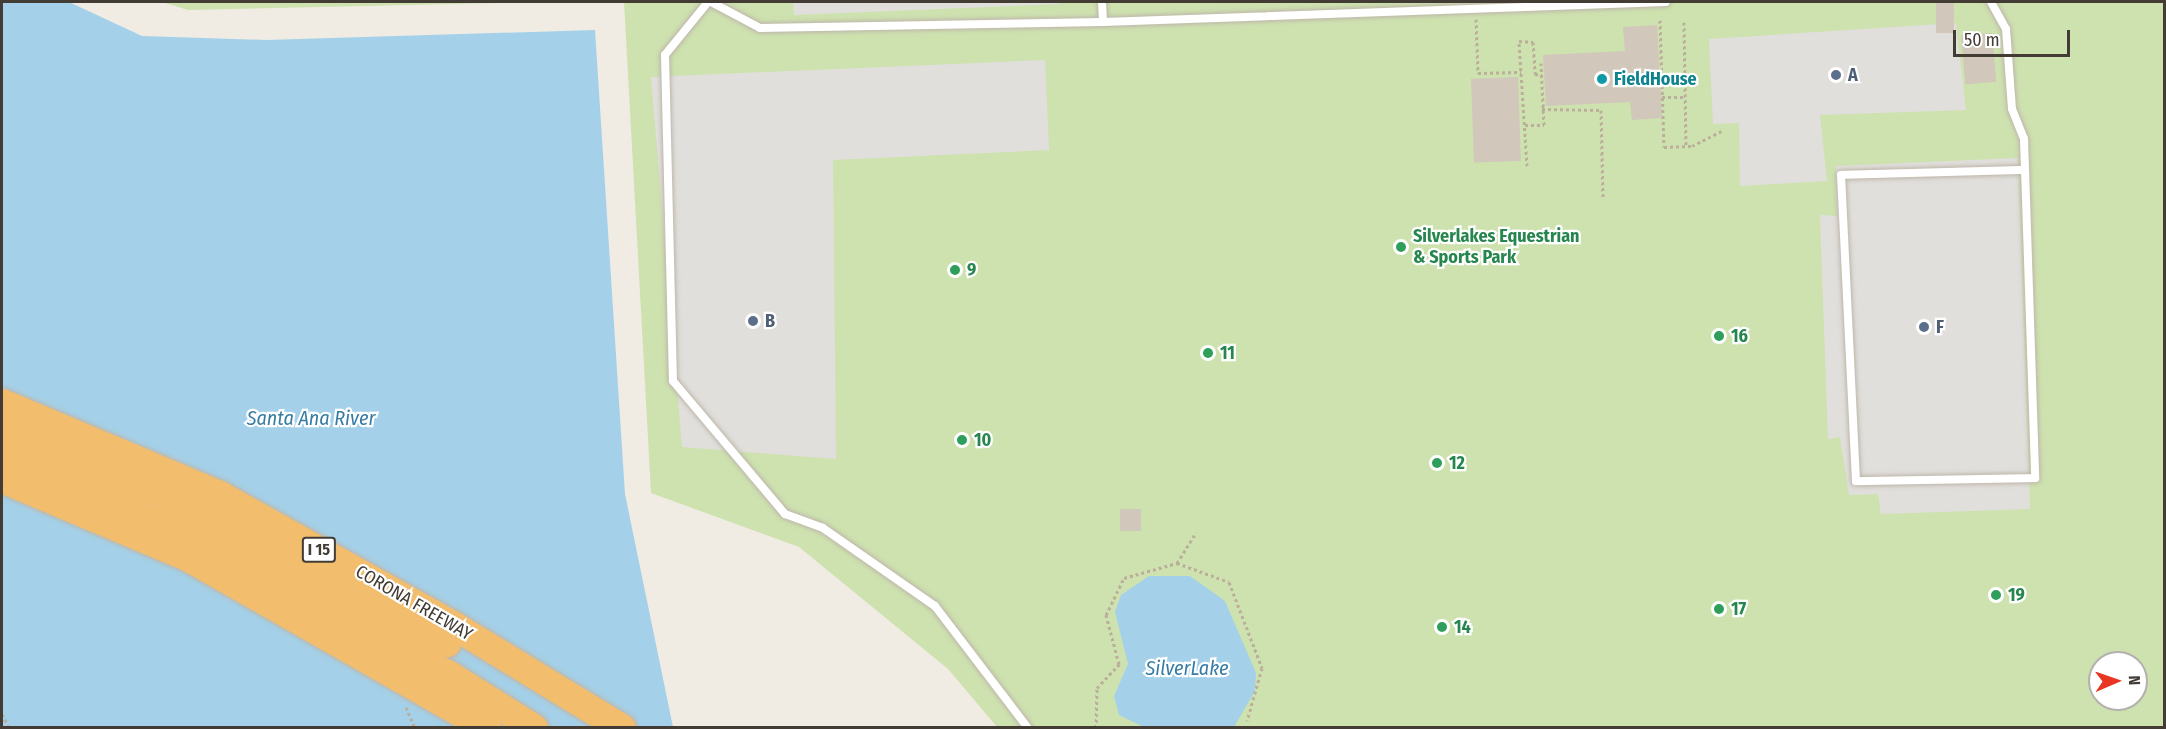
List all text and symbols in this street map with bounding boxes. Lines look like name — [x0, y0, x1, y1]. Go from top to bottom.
scale bar — [1956, 18, 2073, 56]
text: 50 m — [1964, 29, 2000, 51]
place label: A — [1848, 64, 1858, 86]
place label: FieldHouse — [1614, 68, 1697, 90]
marker: A — [1829, 68, 1843, 82]
marker: FieldHouse — [1595, 72, 1609, 86]
place label: Silverlakes Equestrian & Sports Park — [1413, 226, 1580, 268]
marker: Silverlakes Equestrian & Sports Park — [1394, 240, 1408, 254]
place label: 9 — [967, 259, 976, 281]
marker: 9 — [948, 263, 962, 277]
place label: B — [765, 310, 775, 332]
marker: B — [746, 314, 760, 328]
place label: F — [1936, 316, 1944, 338]
marker: F — [1917, 320, 1931, 334]
place label: 16 — [1731, 325, 1748, 347]
marker: 16 — [1712, 329, 1726, 343]
place label: 11 — [1220, 342, 1235, 364]
marker: 11 — [1201, 346, 1215, 360]
water label: Santa Ana River — [247, 406, 375, 430]
place label: 10 — [974, 429, 991, 451]
marker: 10 — [955, 433, 969, 447]
place label: 12 — [1449, 452, 1465, 474]
marker: 12 — [1430, 456, 1444, 470]
road number: I 15 — [301, 537, 337, 563]
street label: CORONA FREEWAY — [352, 561, 476, 645]
place label: 19 — [2008, 584, 2025, 606]
marker: 19 — [1989, 588, 2003, 602]
place label: 17 — [1731, 598, 1746, 620]
marker: 17 — [1712, 602, 1726, 616]
place label: 14 — [1454, 616, 1471, 638]
marker: 14 — [1435, 620, 1449, 634]
north arrow — [2088, 651, 2148, 711]
water label: SilverLake — [1145, 656, 1229, 680]
text: N — [2125, 675, 2144, 686]

